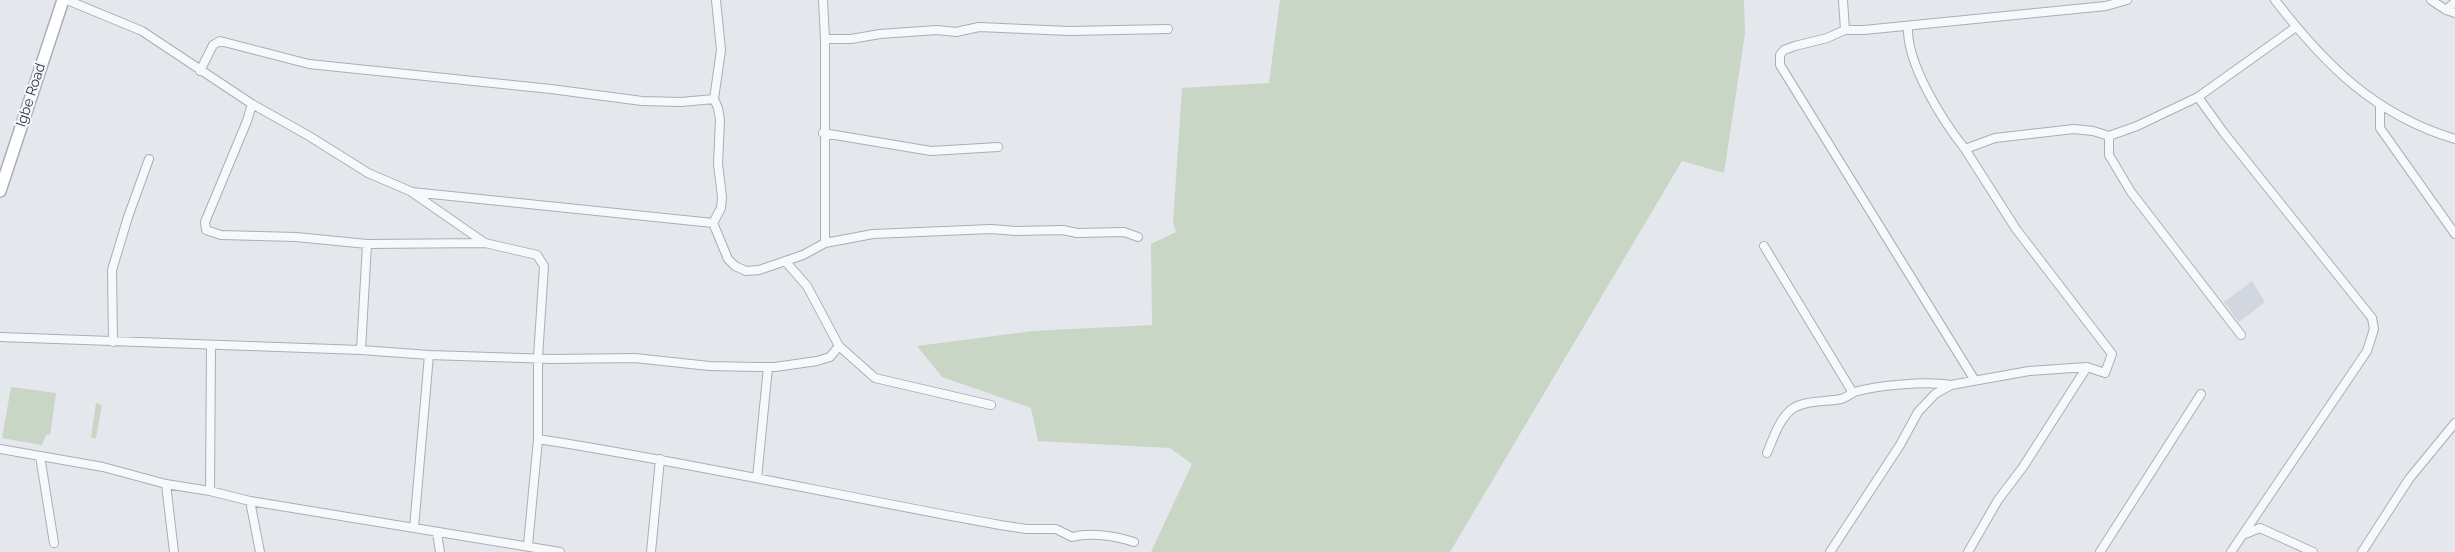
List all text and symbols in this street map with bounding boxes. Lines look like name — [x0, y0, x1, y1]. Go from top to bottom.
street label: Igbe Road — [13, 61, 49, 129]

